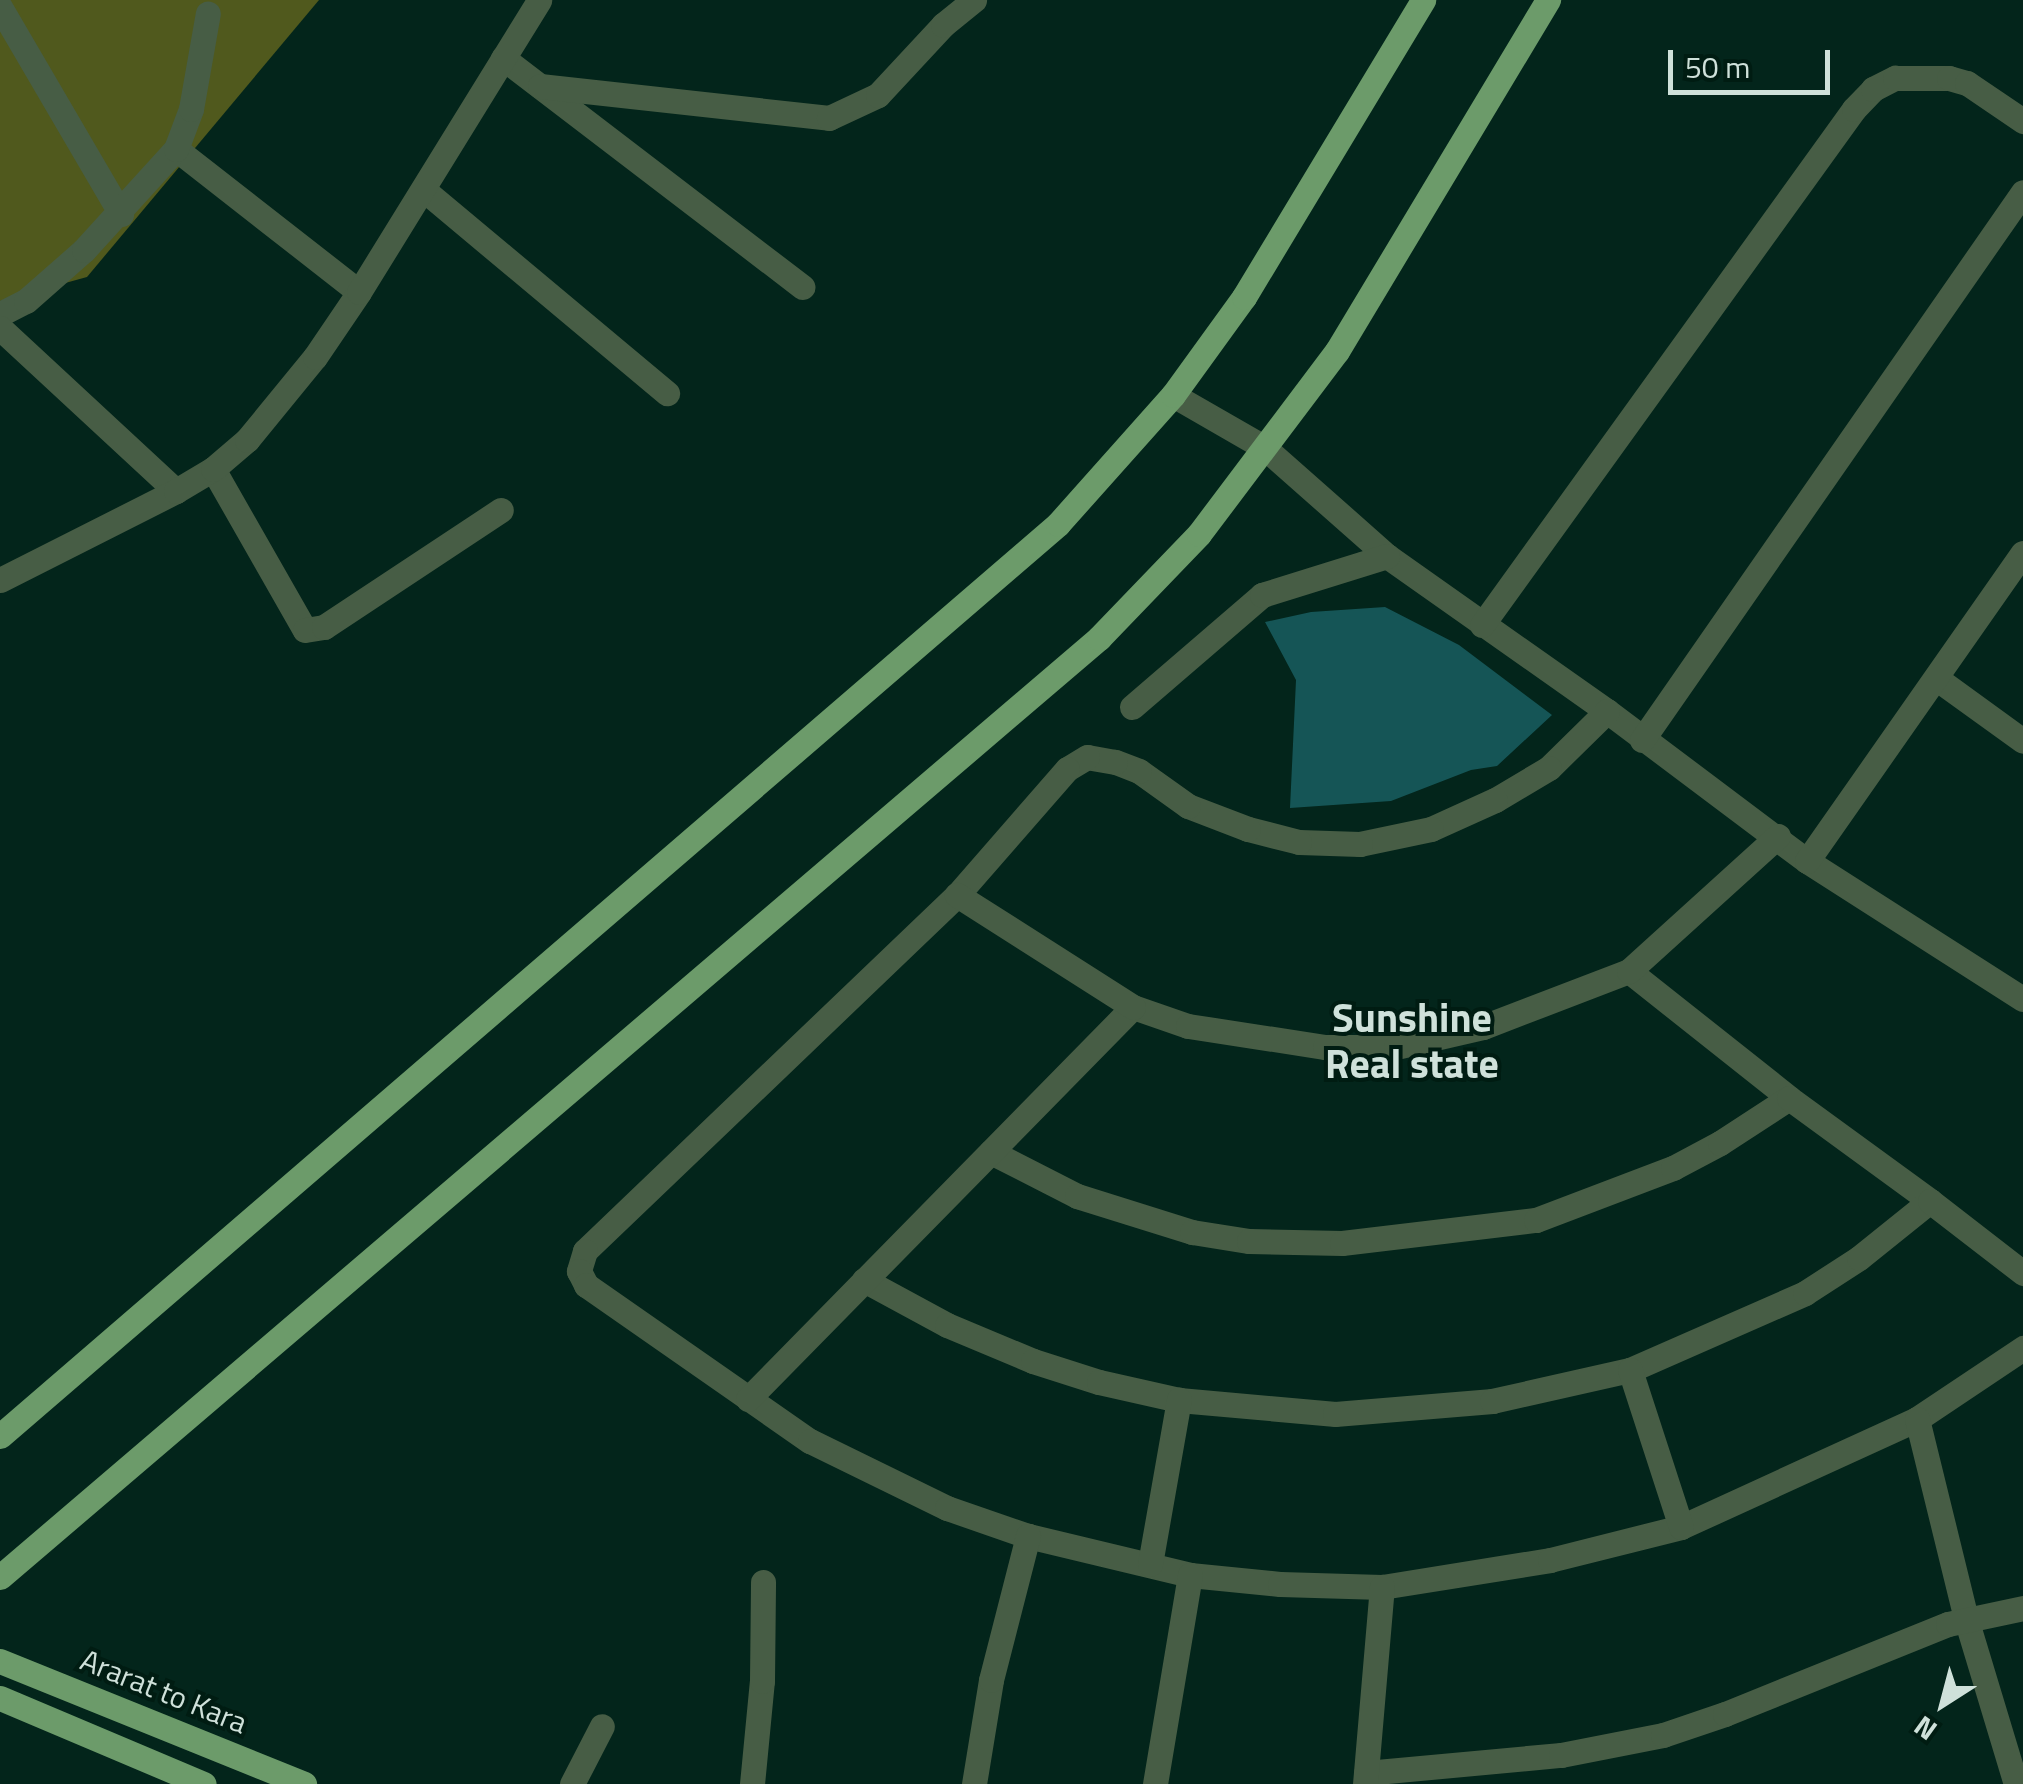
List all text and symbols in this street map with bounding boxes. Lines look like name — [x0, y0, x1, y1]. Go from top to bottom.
scale bar — [1673, 30, 1836, 92]
text: 50 m — [1685, 44, 1750, 90]
district label: Sunshine Real state — [1325, 994, 1499, 1088]
street label: Ararat to Kara — [76, 1641, 252, 1741]
north arrow — [1893, 1654, 1993, 1754]
text: N — [1905, 1706, 1946, 1752]

